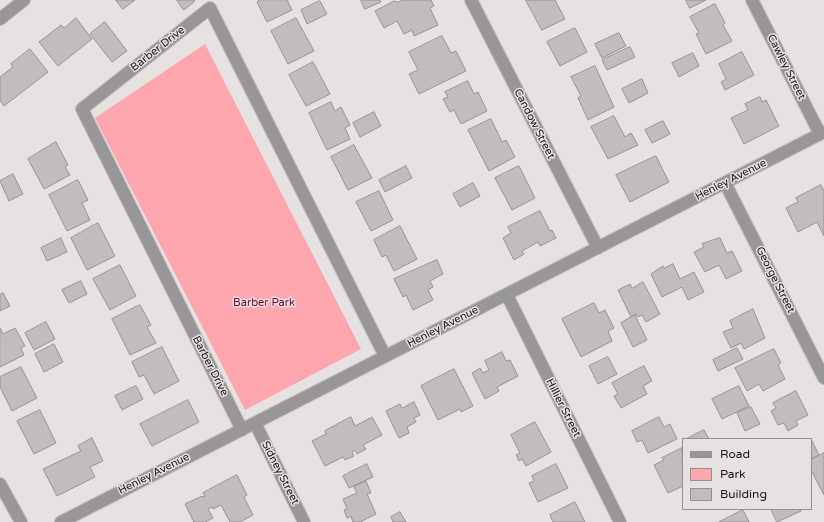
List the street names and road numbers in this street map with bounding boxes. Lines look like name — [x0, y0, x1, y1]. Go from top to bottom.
street label: Barber Drive — [128, 24, 188, 74]
street label: Cawley Street — [764, 32, 808, 102]
street label: Candow Street — [511, 87, 557, 161]
street label: Henley Avenue — [693, 156, 769, 204]
street label: George Street — [753, 245, 797, 315]
street label: Henley Avenue — [405, 303, 481, 351]
street label: Barber Drive — [189, 334, 231, 398]
street label: Hillier Street — [543, 377, 583, 439]
street label: Sidney Street — [258, 439, 302, 507]
street label: Henley Avenue — [116, 450, 192, 498]

